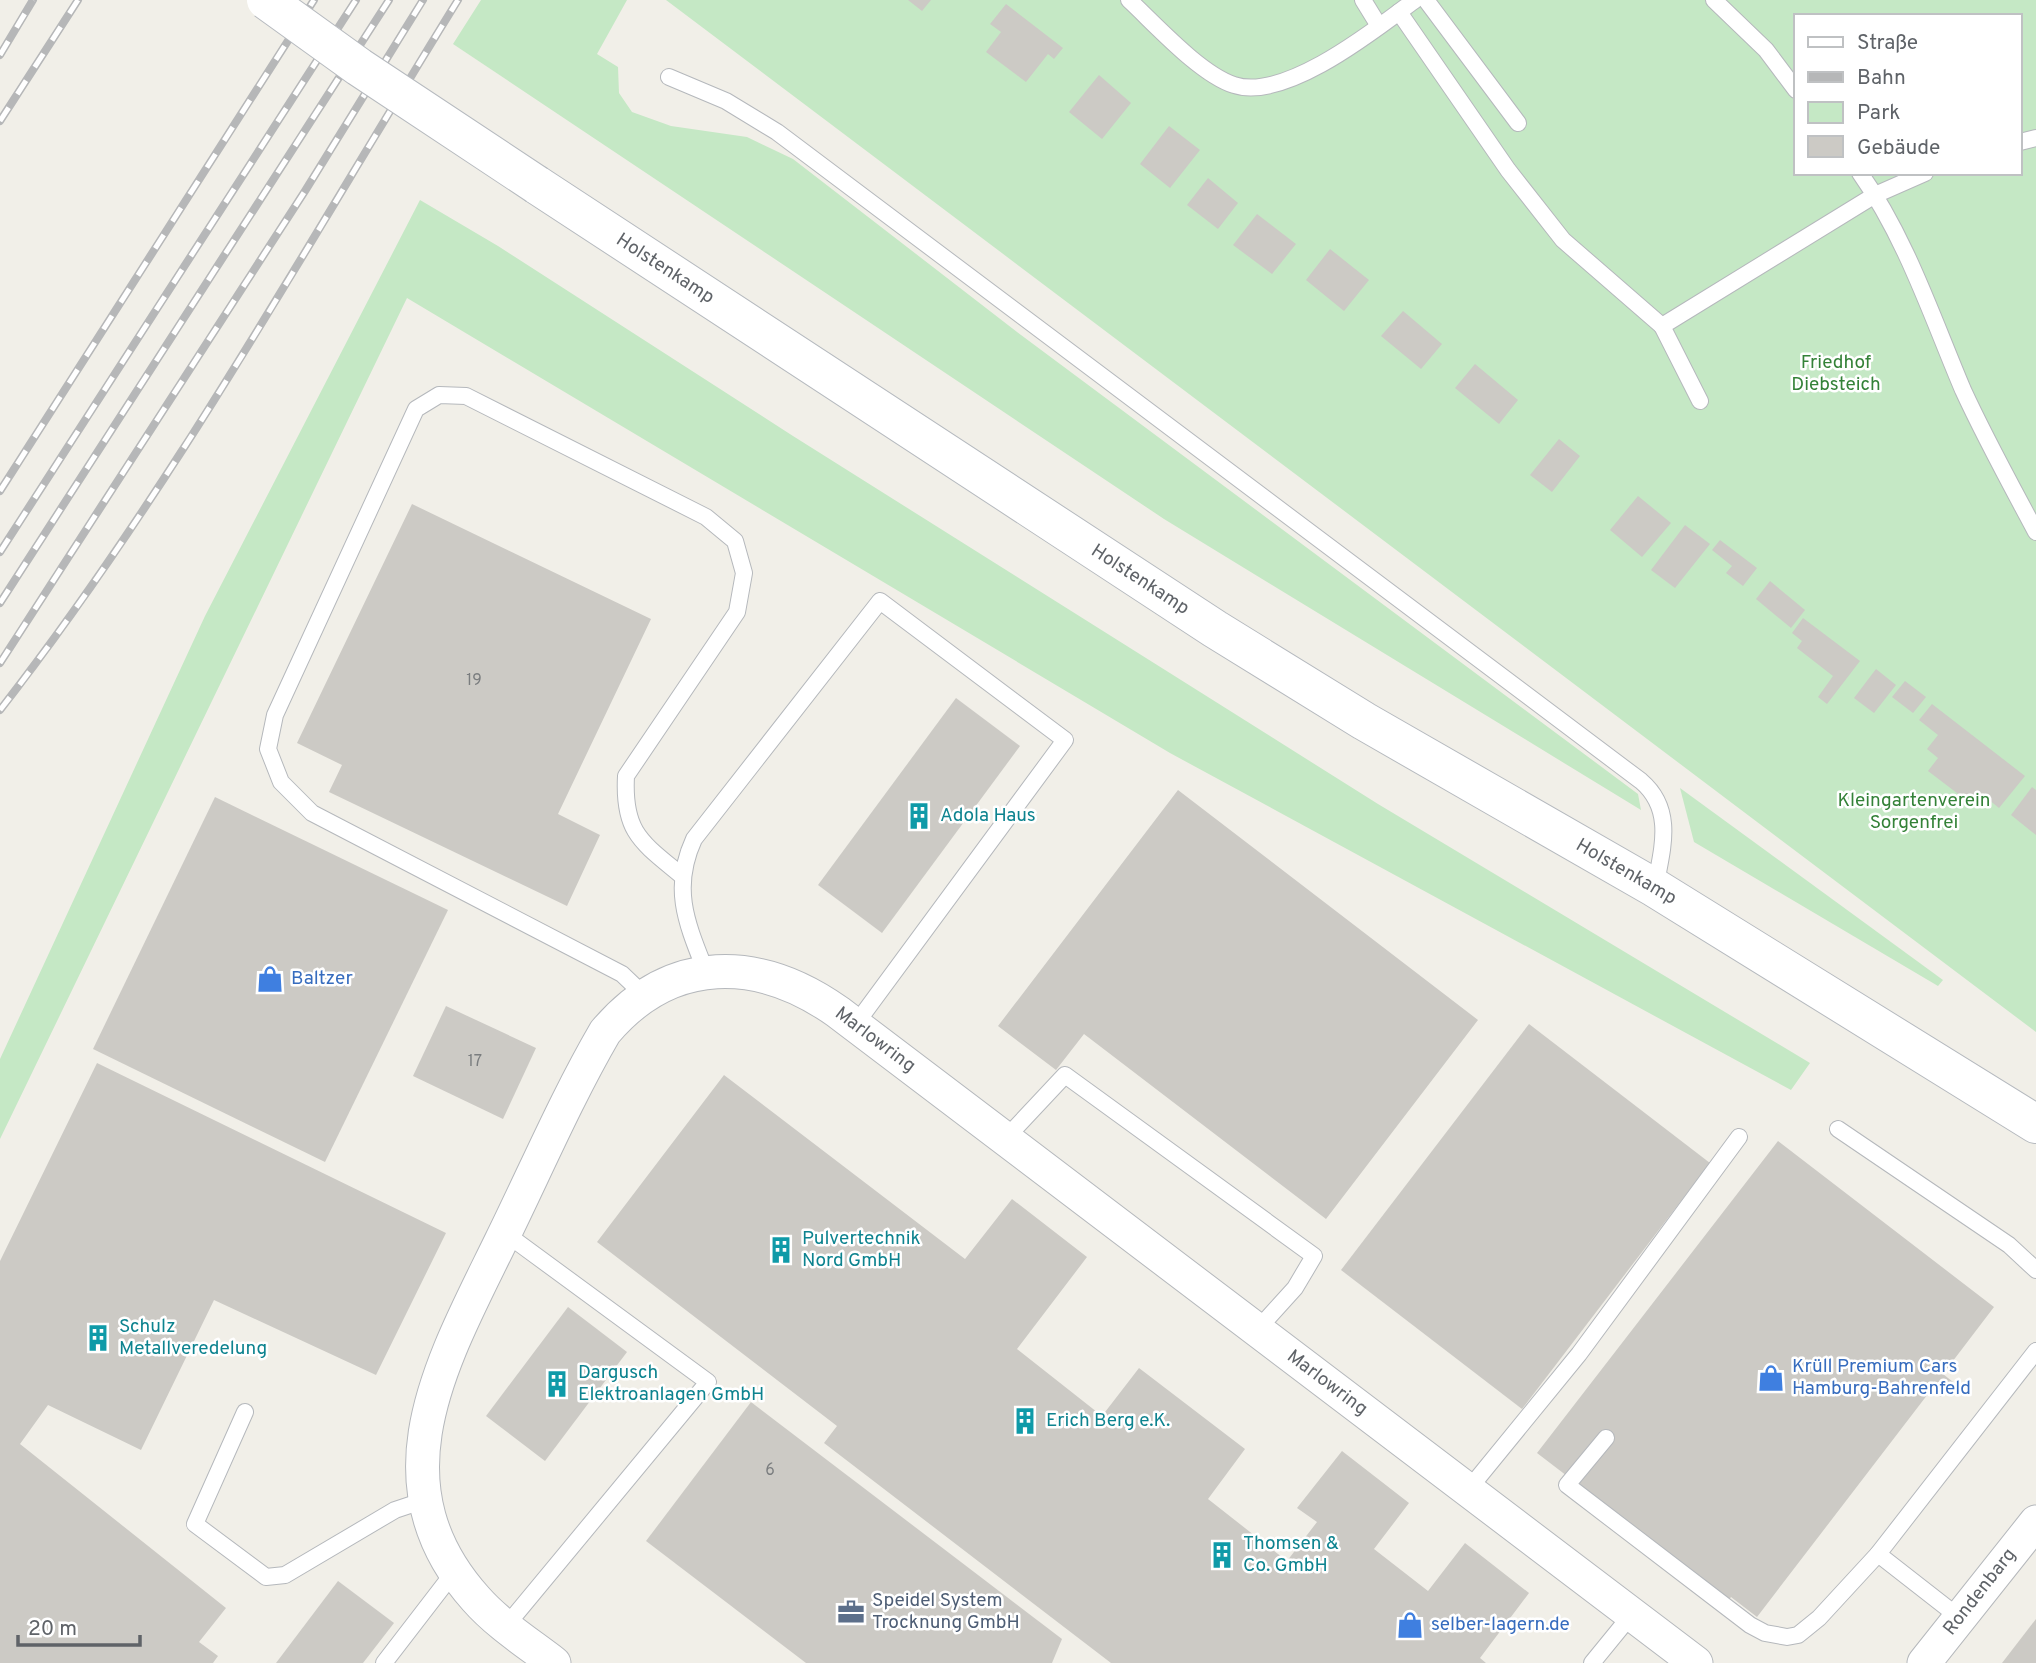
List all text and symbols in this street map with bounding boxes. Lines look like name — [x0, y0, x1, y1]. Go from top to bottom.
legend — [1794, 14, 2022, 175]
text: Straße — [1857, 30, 1918, 57]
text: Bahn — [1857, 65, 1906, 92]
text: Park — [1857, 100, 1900, 127]
text: Gebäude — [1857, 135, 1940, 162]
street label: Holstenkamp — [611, 228, 719, 310]
park label: Friedhof Diebsteich — [1791, 351, 1881, 397]
street label: Holstenkamp — [1086, 539, 1194, 621]
house number: 19 — [466, 671, 482, 691]
park label: Kleingartenverein Sorgenfrei — [1837, 789, 1991, 835]
building icon: Adola Haus — [904, 801, 934, 831]
place label: Adola Haus — [940, 804, 1036, 828]
street label: Holstenkamp — [1571, 833, 1681, 911]
shop icon: Baltzer — [255, 964, 285, 994]
place label: Baltzer — [291, 967, 353, 991]
street label: Marlowring — [830, 1002, 920, 1078]
house number: 17 — [468, 1052, 482, 1072]
place label: Pulvertechnik Nord GmbH — [802, 1227, 921, 1273]
building icon: Pulvertechnik Nord GmbH — [766, 1235, 796, 1265]
place label: Schulz Metallveredelung — [119, 1315, 267, 1361]
building icon: Schulz Metallveredelung — [83, 1323, 113, 1353]
street label: Marlowring — [1282, 1345, 1372, 1421]
place label: Krüll Premium Cars Hamburg-Bahrenfeld — [1792, 1355, 1971, 1401]
place label: Dargusch Elektroanlagen GmbH — [578, 1361, 764, 1407]
shop icon: Krüll Premium Cars Hamburg-Bahrenfeld — [1756, 1363, 1786, 1393]
building icon: Dargusch Elektroanlagen GmbH — [542, 1369, 572, 1399]
building icon: Erich Berg e.K. — [1010, 1406, 1040, 1436]
place label: Erich Berg e.K. — [1046, 1409, 1170, 1433]
house number: 6 — [765, 1461, 775, 1481]
place label: Thomsen & Co. GmbH — [1243, 1532, 1339, 1578]
building icon: Thomsen & Co. GmbH — [1207, 1540, 1237, 1570]
street label: Rondenbarg — [1938, 1544, 2022, 1640]
place label: Speidel System Trocknung GmbH — [872, 1589, 1020, 1635]
office icon: Speidel System Trocknung GmbH — [836, 1597, 866, 1627]
scale bar — [18, 1604, 140, 1648]
shop icon: selber-lagern.de — [1395, 1610, 1425, 1640]
place label: selber-lagern.de — [1431, 1613, 1570, 1637]
text: 20 m — [28, 1616, 77, 1643]

